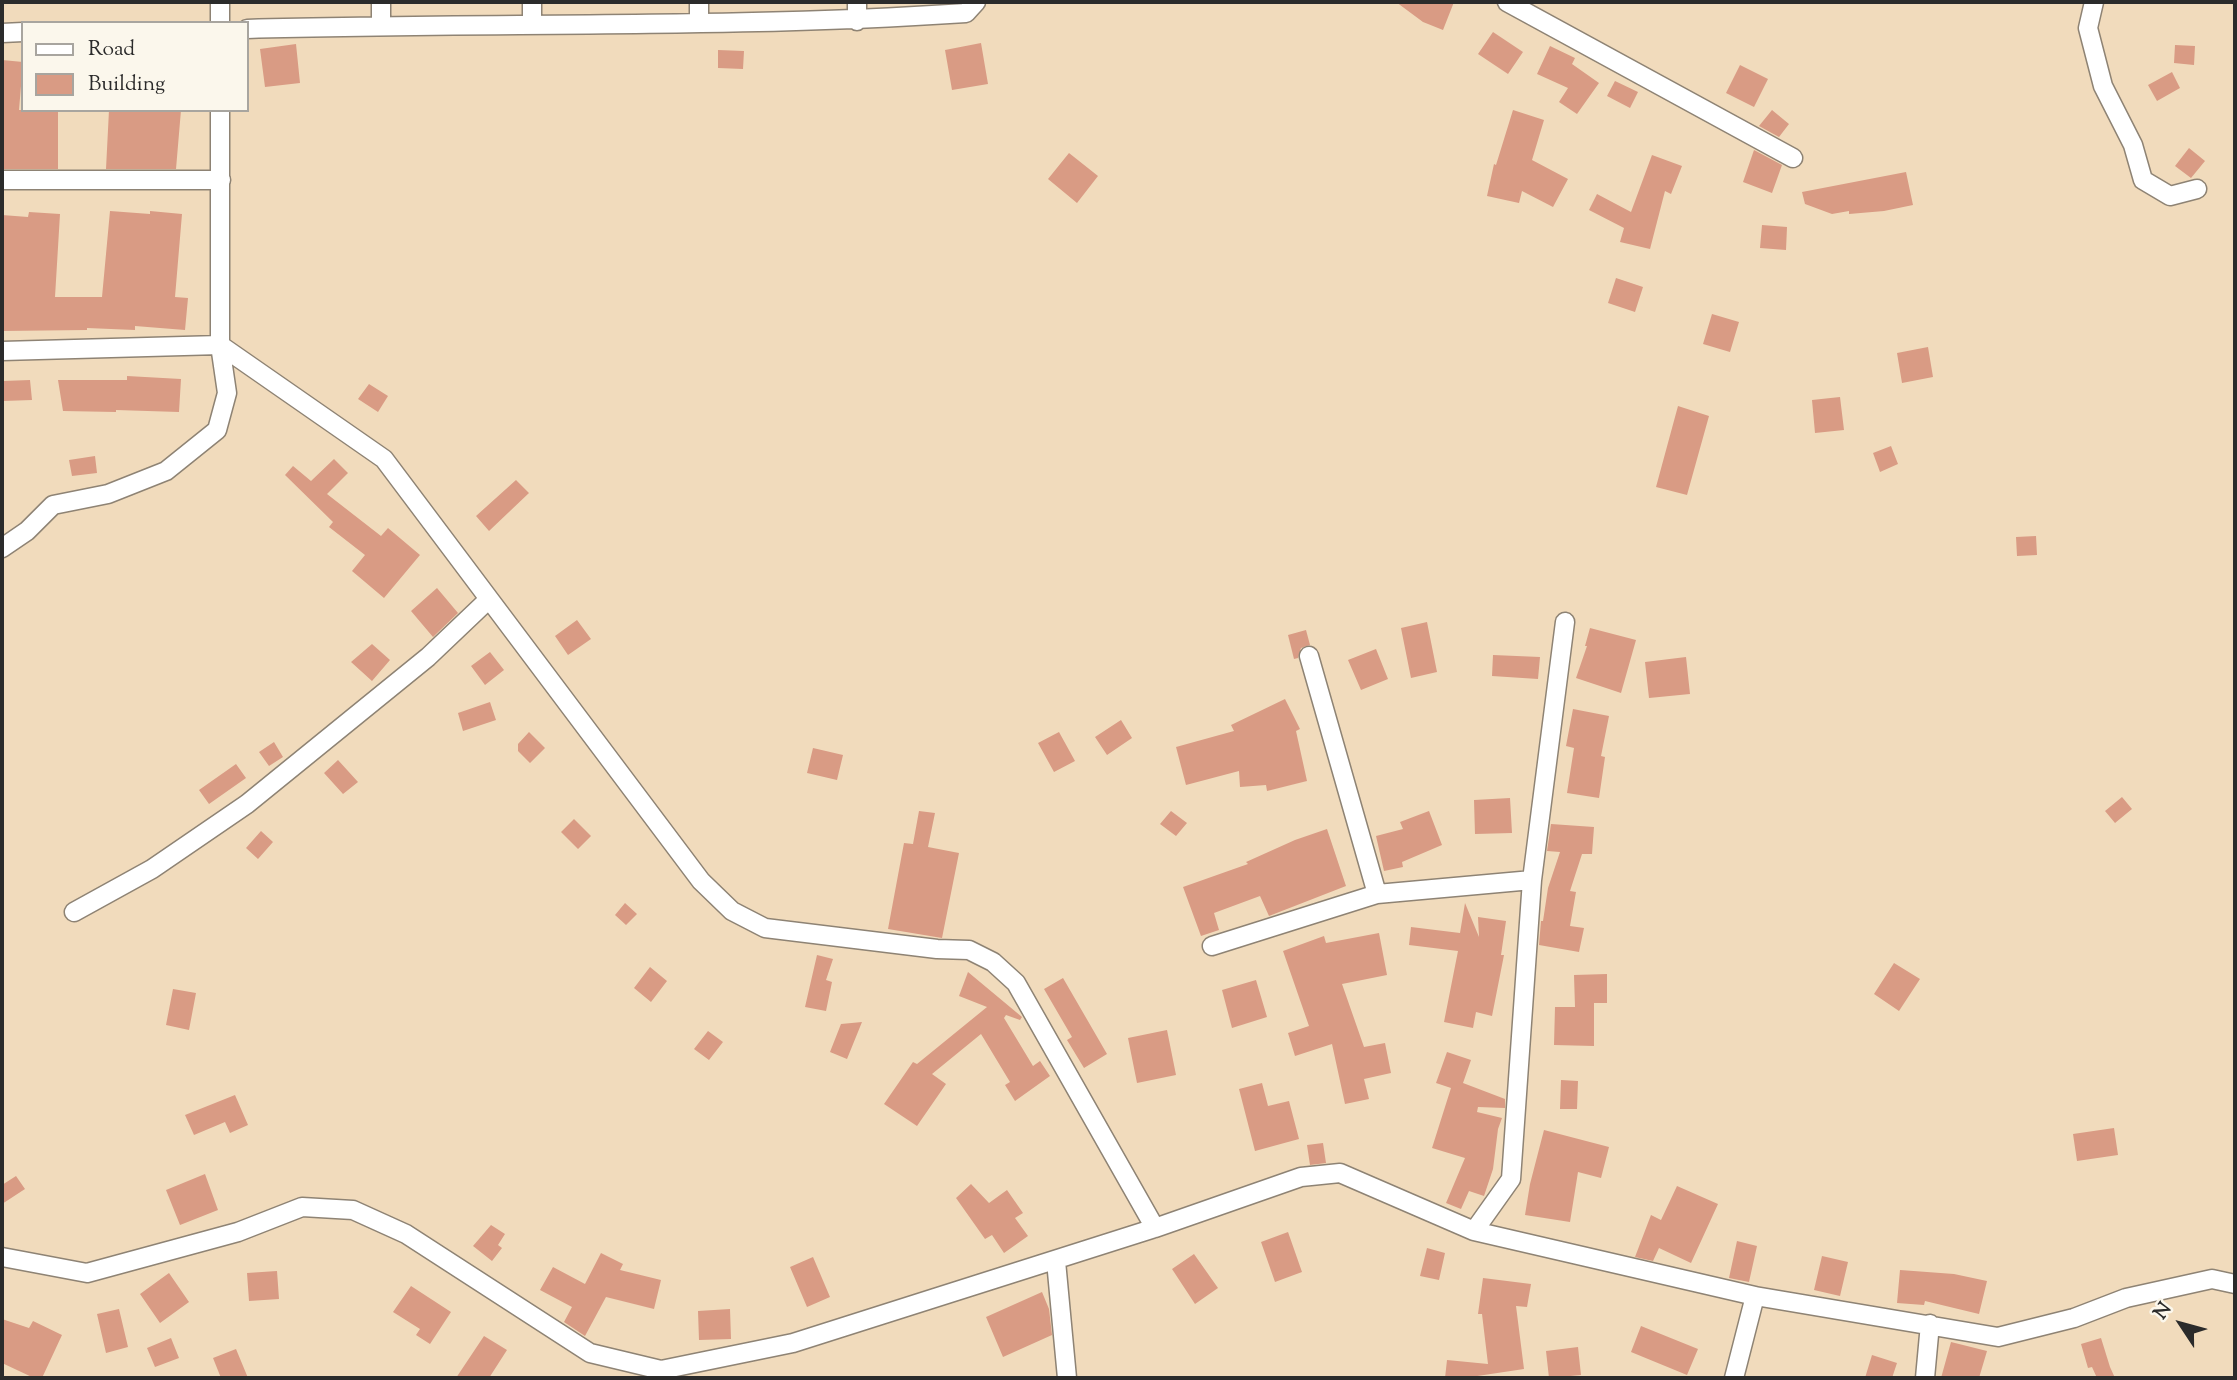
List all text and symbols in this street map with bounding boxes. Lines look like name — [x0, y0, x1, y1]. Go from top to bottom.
legend — [21, 21, 248, 112]
text: Road — [88, 35, 135, 65]
text: Building — [88, 70, 165, 100]
north arrow — [2146, 1289, 2216, 1359]
text: N — [2148, 1297, 2179, 1325]

